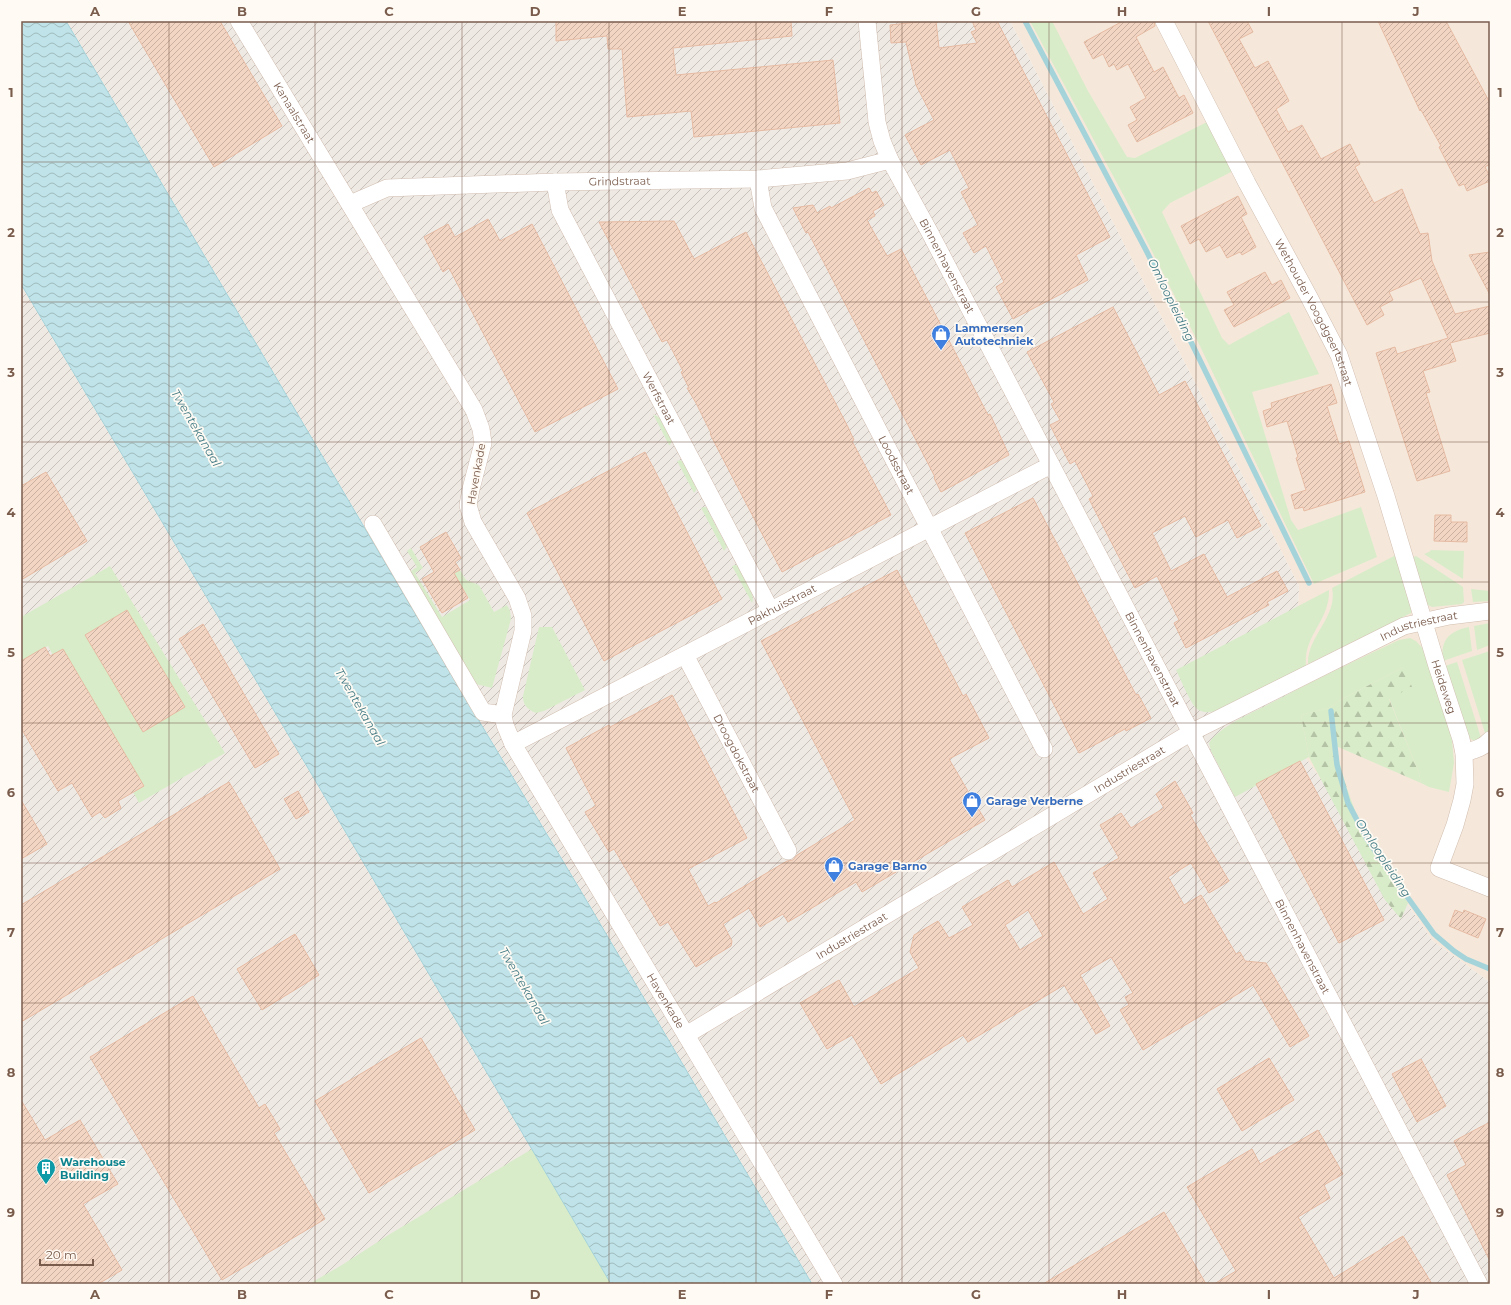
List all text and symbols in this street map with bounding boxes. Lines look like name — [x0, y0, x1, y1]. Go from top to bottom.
text: A — [89, 3, 101, 19]
text: B — [237, 3, 247, 19]
text: C — [384, 3, 394, 19]
text: D — [530, 3, 541, 19]
text: E — [678, 3, 687, 19]
text: F — [825, 3, 833, 19]
text: G — [971, 3, 981, 19]
text: H — [1117, 3, 1127, 19]
text: I — [1267, 3, 1271, 19]
text: J — [1411, 3, 1420, 19]
street label: Kanaalstraat — [271, 79, 318, 146]
text: 1 — [8, 84, 14, 100]
text: 1 — [1497, 84, 1503, 100]
street label: Grindstraat — [588, 174, 651, 189]
street label: Binnenhavenstraat — [916, 216, 978, 316]
text: 2 — [7, 224, 15, 240]
text: 2 — [1496, 224, 1504, 240]
street label: Wethouder Voogdgeertstraat — [1272, 236, 1356, 388]
water label: Omloopleiding — [1145, 256, 1198, 344]
place label: Lammersen Autotechniek — [954, 321, 1034, 348]
shop icon: Lammersen Autotechniek — [930, 323, 952, 351]
text: 3 — [6, 364, 15, 380]
text: 3 — [1495, 364, 1504, 380]
street label: Werfstraat — [639, 369, 679, 427]
water label: Twentekanaal — [168, 386, 225, 470]
street label: Loodsstraat — [875, 433, 918, 497]
street label: Havenkade — [464, 442, 488, 506]
text: 4 — [7, 504, 16, 520]
text: 4 — [1496, 504, 1505, 520]
street label: Pakhuisstraat — [745, 581, 819, 628]
street label: Industriestraat — [1377, 608, 1459, 644]
street label: Binnenhavenstraat — [1122, 609, 1184, 710]
text: 5 — [7, 644, 15, 660]
text: 5 — [1496, 644, 1504, 660]
street label: Heideweg — [1428, 658, 1459, 716]
water label: Twentekanaal — [332, 665, 389, 749]
street label: Droogdokstraat — [710, 712, 763, 795]
street label: Industriestraat — [1091, 742, 1168, 796]
text: 6 — [7, 784, 16, 800]
text: 6 — [1496, 784, 1505, 800]
shop icon: Garage Verberne — [961, 790, 983, 818]
place label: Garage Verberne — [986, 794, 1083, 808]
water label: Omloopleiding — [1352, 816, 1414, 900]
shop icon: Garage Barno — [823, 855, 845, 883]
place label: Garage Barno — [848, 859, 927, 873]
street label: Binnenhavenstraat — [1272, 897, 1334, 997]
street label: Industriestraat — [813, 909, 890, 963]
text: 7 — [7, 924, 15, 940]
text: 7 — [1496, 924, 1504, 940]
water label: Twentekanaal — [496, 944, 553, 1028]
street label: Havenkade — [644, 970, 688, 1031]
text: 8 — [7, 1064, 16, 1080]
text: 8 — [1496, 1064, 1505, 1080]
place label: Warehouse Building — [60, 1155, 126, 1182]
building icon: Warehouse Building — [35, 1157, 57, 1185]
text: 9 — [7, 1204, 15, 1220]
text: 9 — [1496, 1204, 1504, 1220]
scale bar — [40, 1241, 93, 1267]
text: 20 m — [46, 1247, 77, 1262]
text: A — [89, 1286, 101, 1302]
text: B — [237, 1286, 247, 1302]
text: C — [384, 1286, 394, 1302]
text: D — [530, 1286, 541, 1302]
text: E — [678, 1286, 687, 1302]
text: F — [825, 1286, 833, 1302]
text: G — [971, 1286, 981, 1302]
text: H — [1117, 1286, 1127, 1302]
text: I — [1267, 1286, 1271, 1302]
text: J — [1411, 1286, 1420, 1302]

